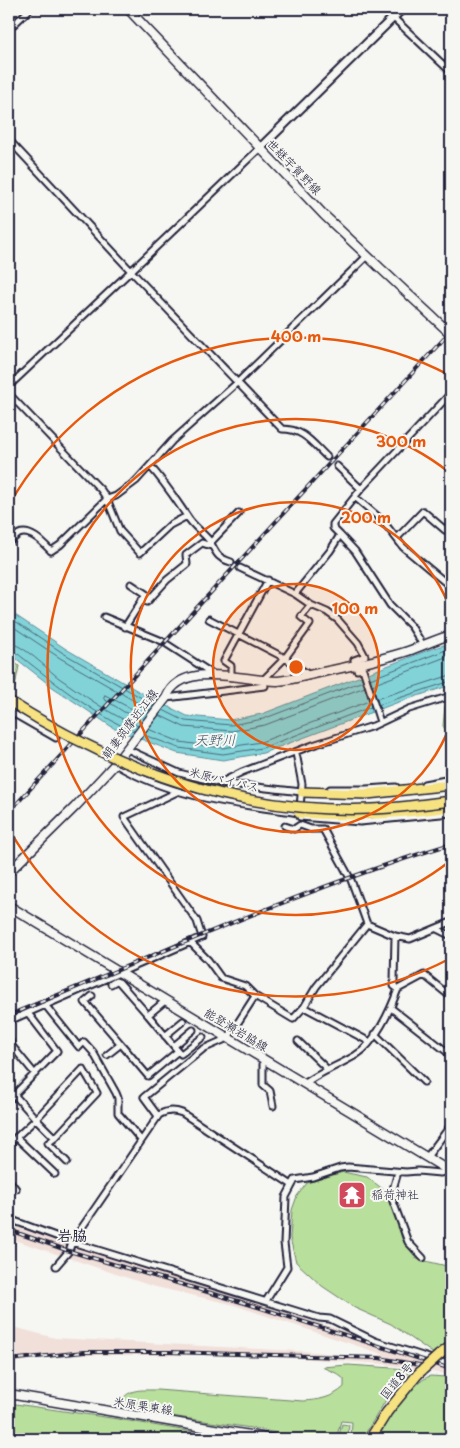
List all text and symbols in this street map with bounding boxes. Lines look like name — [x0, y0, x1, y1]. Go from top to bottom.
street label: 世継宇賀野線 — [263, 134, 326, 198]
text: 400 m — [271, 324, 321, 347]
text: 300 m — [376, 429, 426, 452]
text: 200 m — [341, 505, 391, 528]
text: 100 m — [332, 596, 378, 619]
centre of rings — [287, 658, 305, 676]
street label: 朝妻筑摩近江線 — [97, 684, 162, 762]
water label: 天野川 — [194, 729, 236, 750]
street label: 米原バイパス — [187, 762, 261, 796]
street label: 能登瀬岩脇線 — [201, 1003, 272, 1055]
temple icon: 稲荷神社 — [337, 1180, 367, 1210]
place label: 稲荷神社 — [371, 1185, 419, 1203]
district label: 岩脇 — [57, 1223, 87, 1246]
street label: 国道8号 — [375, 1358, 417, 1403]
street label: 米原栗東線 — [112, 1391, 174, 1419]

